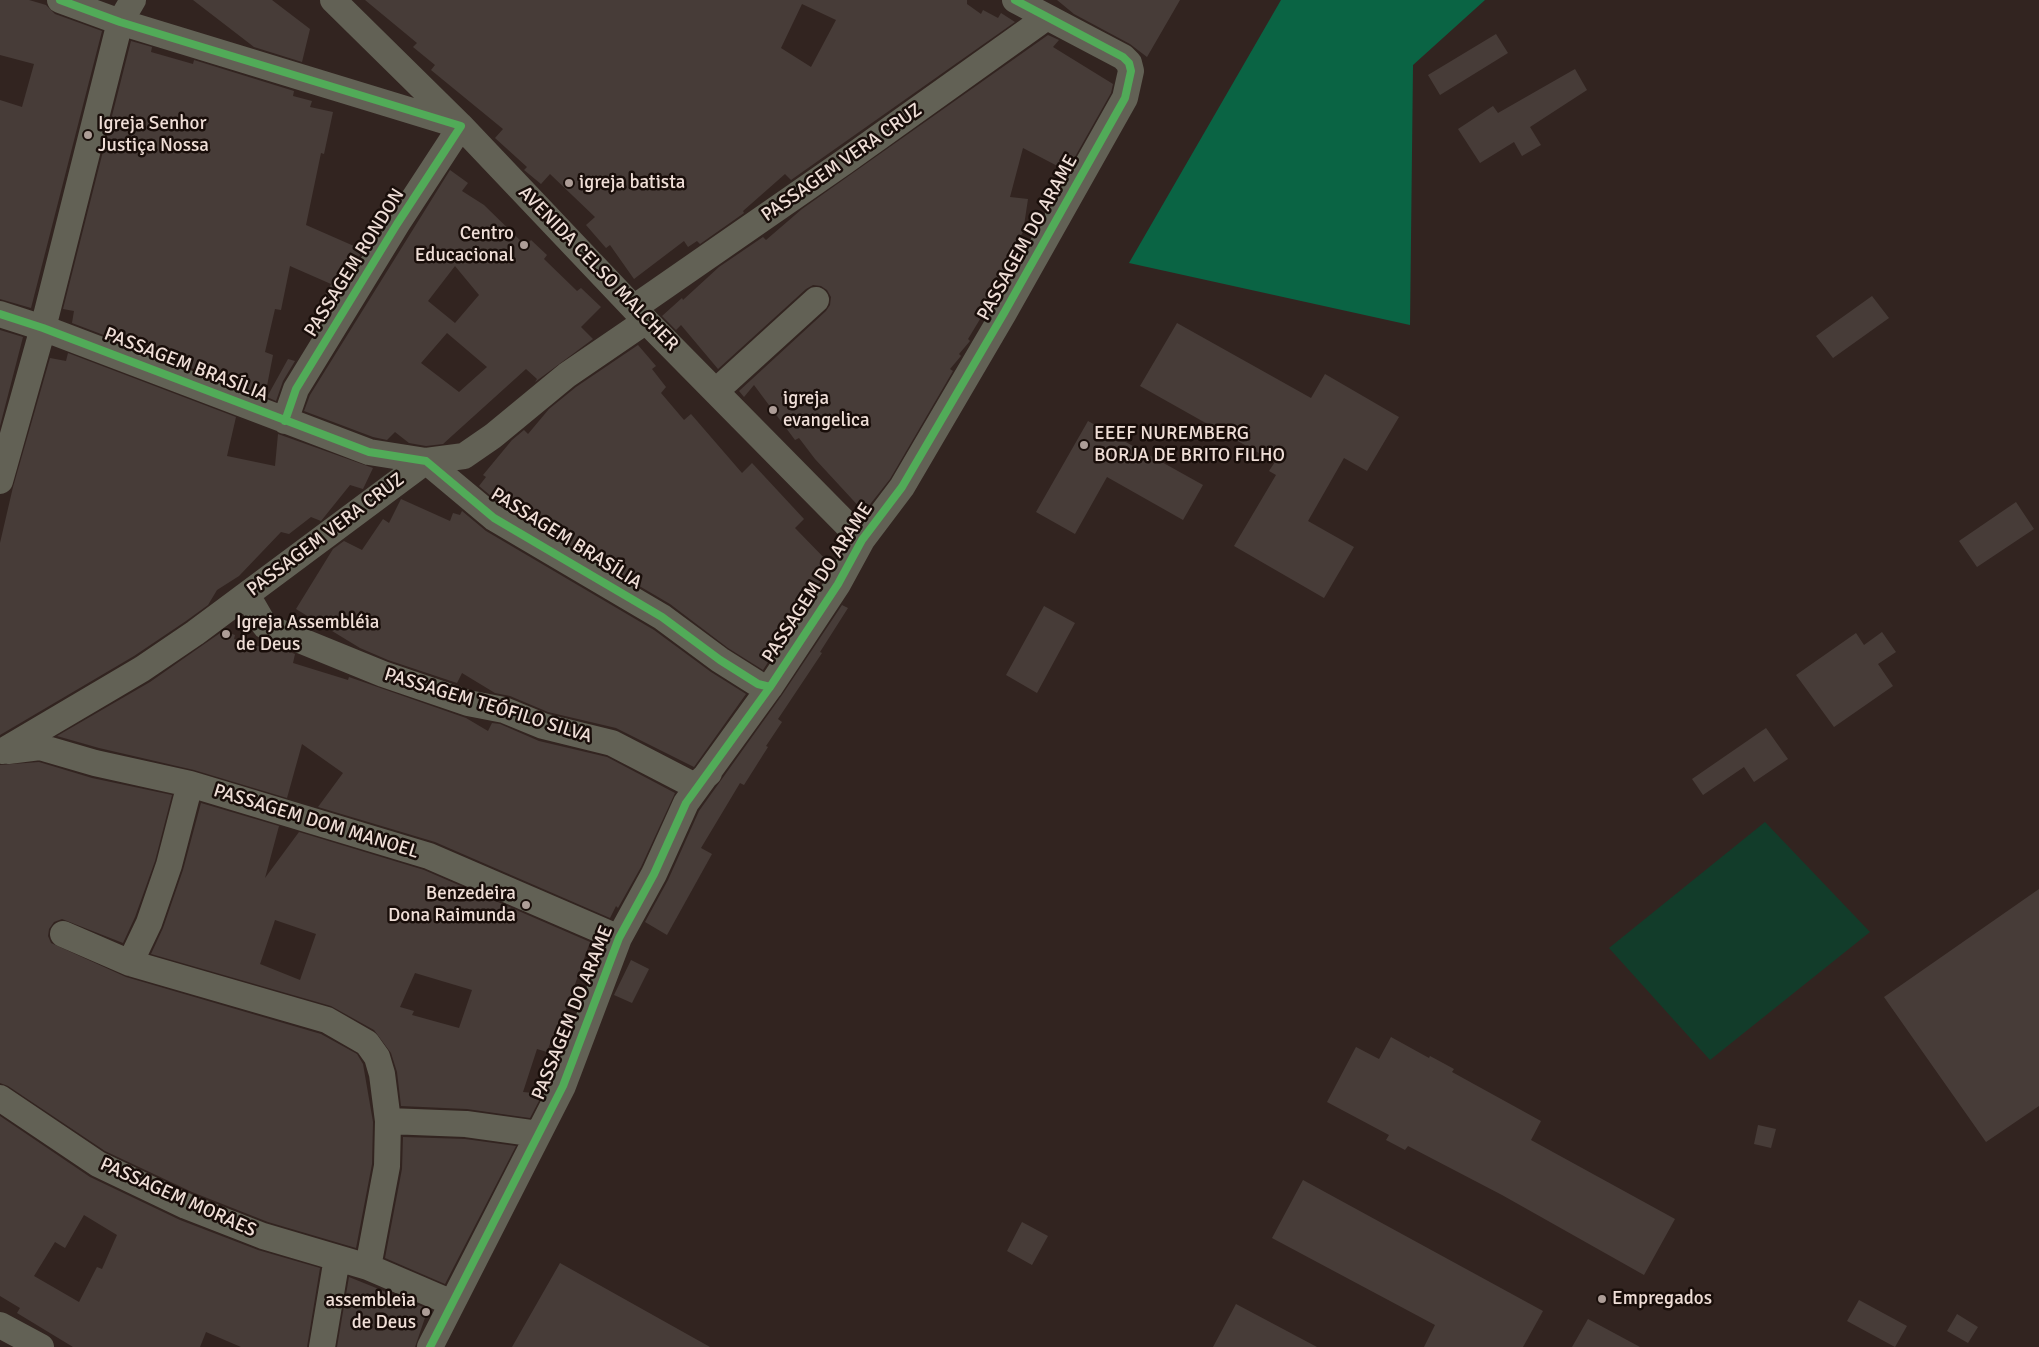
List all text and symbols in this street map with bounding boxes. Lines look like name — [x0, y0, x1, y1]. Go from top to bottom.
street label: PASSAGEM VERA CRUZ — [757, 99, 927, 227]
place label: Igreja Senhor Justiça Nossa — [98, 113, 209, 157]
marker: Igreja Senhor Justiça Nossa — [82, 129, 94, 141]
street label: PASSAGEM DO ARAME — [973, 151, 1083, 325]
place label: igreja batista — [579, 172, 685, 194]
marker: igreja batista — [563, 177, 575, 189]
street label: AVENIDA CELSO MALCHER — [513, 182, 683, 356]
street label: PASSAGEM RONDON — [300, 185, 410, 341]
place label: Centro Educacional — [415, 223, 514, 267]
marker: Centro Educacional — [518, 239, 530, 251]
street label: PASSAGEM BRASÍLIA — [101, 323, 271, 407]
place label: igreja evangelica — [783, 388, 870, 432]
marker: igreja evangelica — [767, 404, 779, 416]
place label: EEEF NUREMBERG BORJA DE BRITO FILHO — [1094, 423, 1285, 467]
marker: EEEF NUREMBERG BORJA DE BRITO FILHO — [1078, 439, 1090, 451]
street label: PASSAGEM VERA CRUZ — [243, 468, 409, 602]
street label: PASSAGEM BRASÍLIA — [486, 483, 646, 595]
street label: PASSAGEM DO ARAME — [758, 499, 878, 667]
place label: Igreja Assembléia de Deus — [236, 612, 379, 656]
marker: Igreja Assembléia de Deus — [220, 628, 232, 640]
street label: PASSAGEM TEÓFILO SILVA — [381, 664, 595, 748]
street label: PASSAGEM DOM MANOEL — [211, 780, 421, 864]
place label: Benzedeira Dona Raimunda — [388, 883, 516, 927]
marker: Benzedeira Dona Raimunda — [520, 899, 532, 911]
street label: PASSAGEM DO ARAME — [528, 923, 618, 1103]
street label: PASSAGEM MORAES — [96, 1153, 260, 1243]
place label: Empregados — [1612, 1288, 1712, 1310]
place label: assembleia de Deus — [325, 1290, 416, 1334]
marker: Empregados — [1596, 1293, 1608, 1305]
marker: assembleia de Deus — [420, 1306, 432, 1318]

